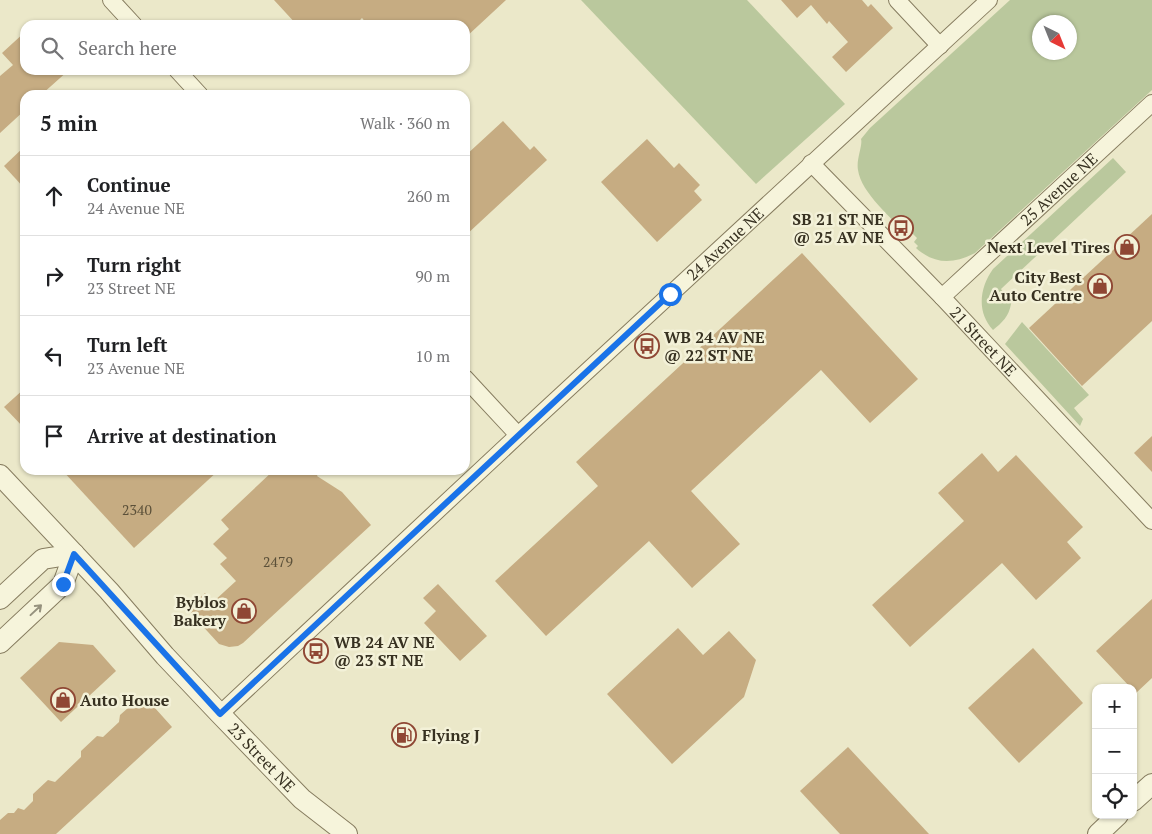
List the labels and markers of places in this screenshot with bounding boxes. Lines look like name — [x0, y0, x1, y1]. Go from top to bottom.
place label: SB 21 ST NE @ 25 AV NE — [792, 208, 884, 248]
bus stop icon: SB 21 ST NE @ 25 AV NE — [888, 215, 914, 241]
shop icon: Next Level Tires — [1114, 234, 1140, 260]
place label: Next Level Tires — [987, 236, 1110, 258]
place label: City Best Auto Centre — [989, 266, 1083, 306]
shop icon: City Best Auto Centre — [1087, 273, 1113, 299]
place label: WB 24 AV NE @ 22 ST NE — [664, 326, 765, 366]
bus stop icon: WB 24 AV NE @ 22 ST NE — [634, 333, 660, 359]
place label: Byblos Bakery — [174, 591, 227, 631]
shop icon: Byblos Bakery — [231, 598, 257, 624]
place label: WB 24 AV NE @ 23 ST NE — [334, 631, 435, 671]
bus stop icon: WB 24 AV NE @ 23 ST NE — [303, 638, 329, 664]
shop icon: Auto House — [50, 687, 76, 713]
place label: Auto House — [80, 689, 170, 711]
fuel station icon: Flying J — [391, 722, 417, 748]
place label: Flying J — [422, 724, 480, 746]

